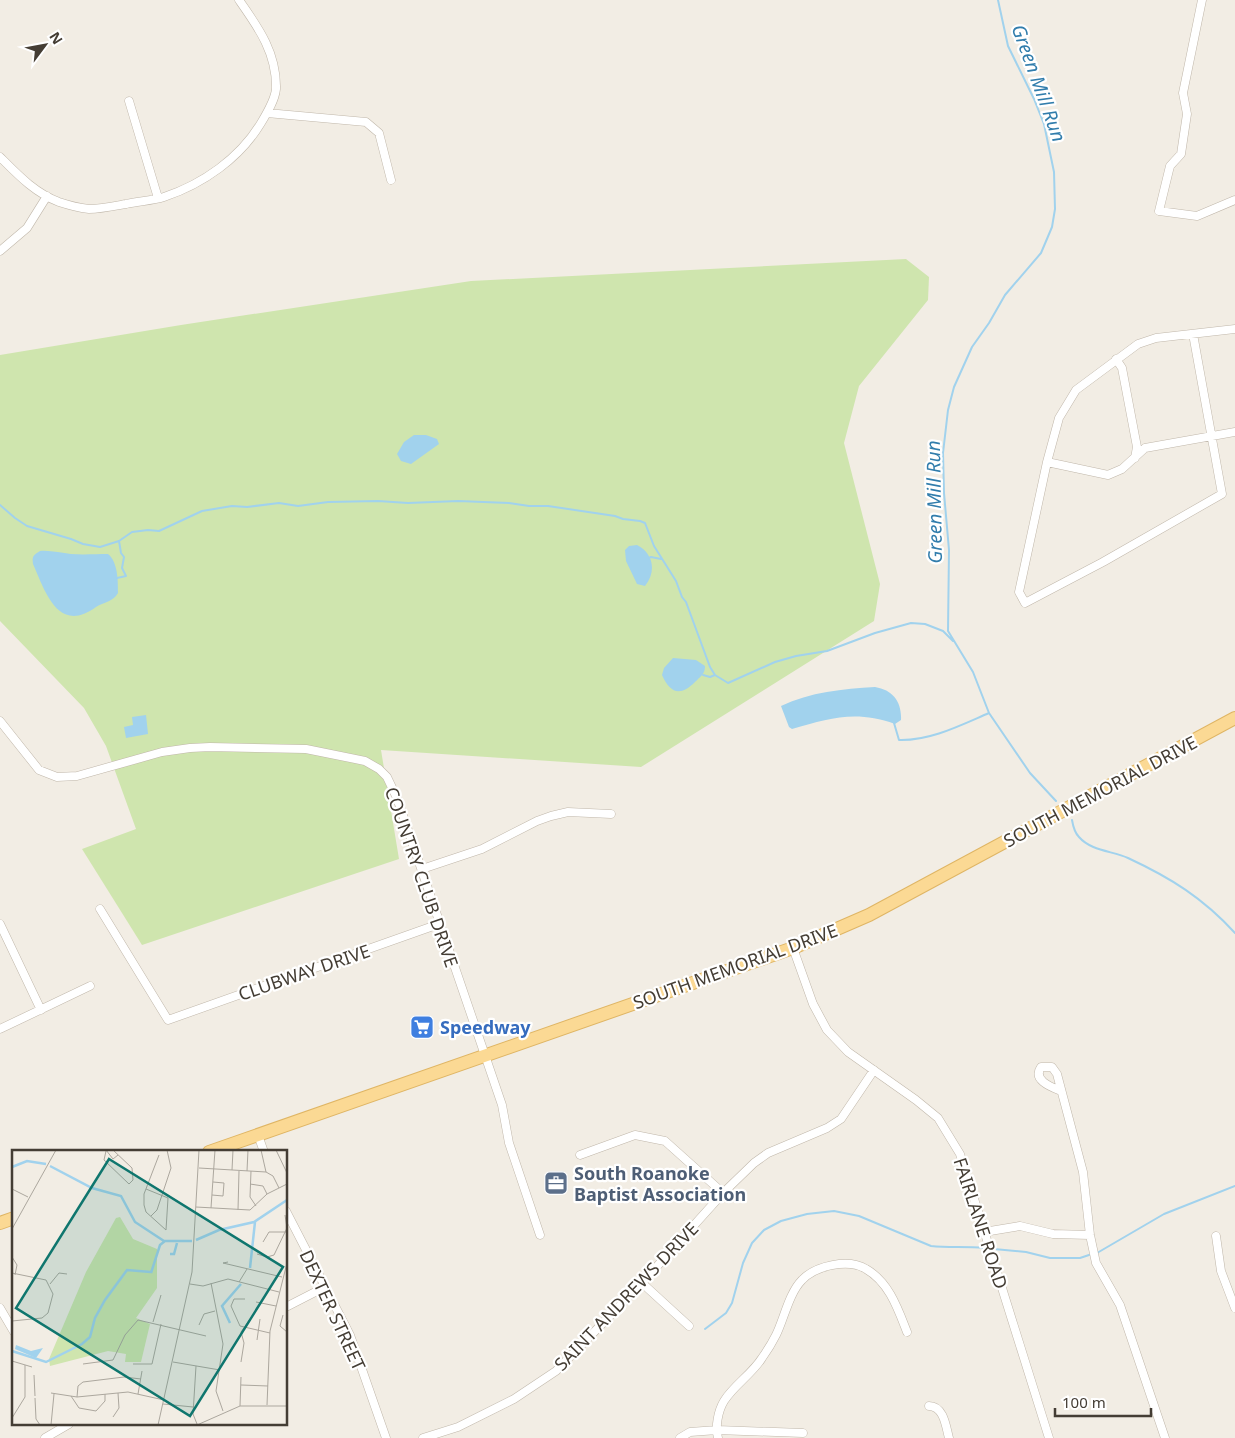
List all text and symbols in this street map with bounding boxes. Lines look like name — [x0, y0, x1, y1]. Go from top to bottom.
north arrow — [20, 20, 70, 70]
water label: Green Mill Run — [1006, 21, 1072, 145]
text: N — [45, 28, 68, 48]
water label: Green Mill Run — [920, 440, 948, 564]
street label: SOUTH MEMORIAL DRIVE — [999, 730, 1201, 852]
street label: COUNTRY CLUB DRIVE — [380, 784, 464, 970]
street label: SOUTH MEMORIAL DRIVE — [629, 918, 841, 1014]
street label: CLUBWAY DRIVE — [235, 938, 373, 1006]
supermarket icon: Speedway — [409, 1014, 435, 1040]
place label: Speedway — [440, 1015, 531, 1039]
inset map — [12, 1150, 288, 1426]
street label: FAIRLANE ROAD — [948, 1154, 1014, 1292]
place label: South Roanoke Baptist Association — [574, 1161, 746, 1206]
office icon: South Roanoke Baptist Association — [543, 1170, 569, 1196]
street label: SAINT ANDREWS DRIVE — [549, 1216, 703, 1376]
street label: DEXTER STREET — [295, 1246, 371, 1374]
scale bar — [1055, 1386, 1151, 1418]
text: 100 m — [1062, 1392, 1106, 1412]

